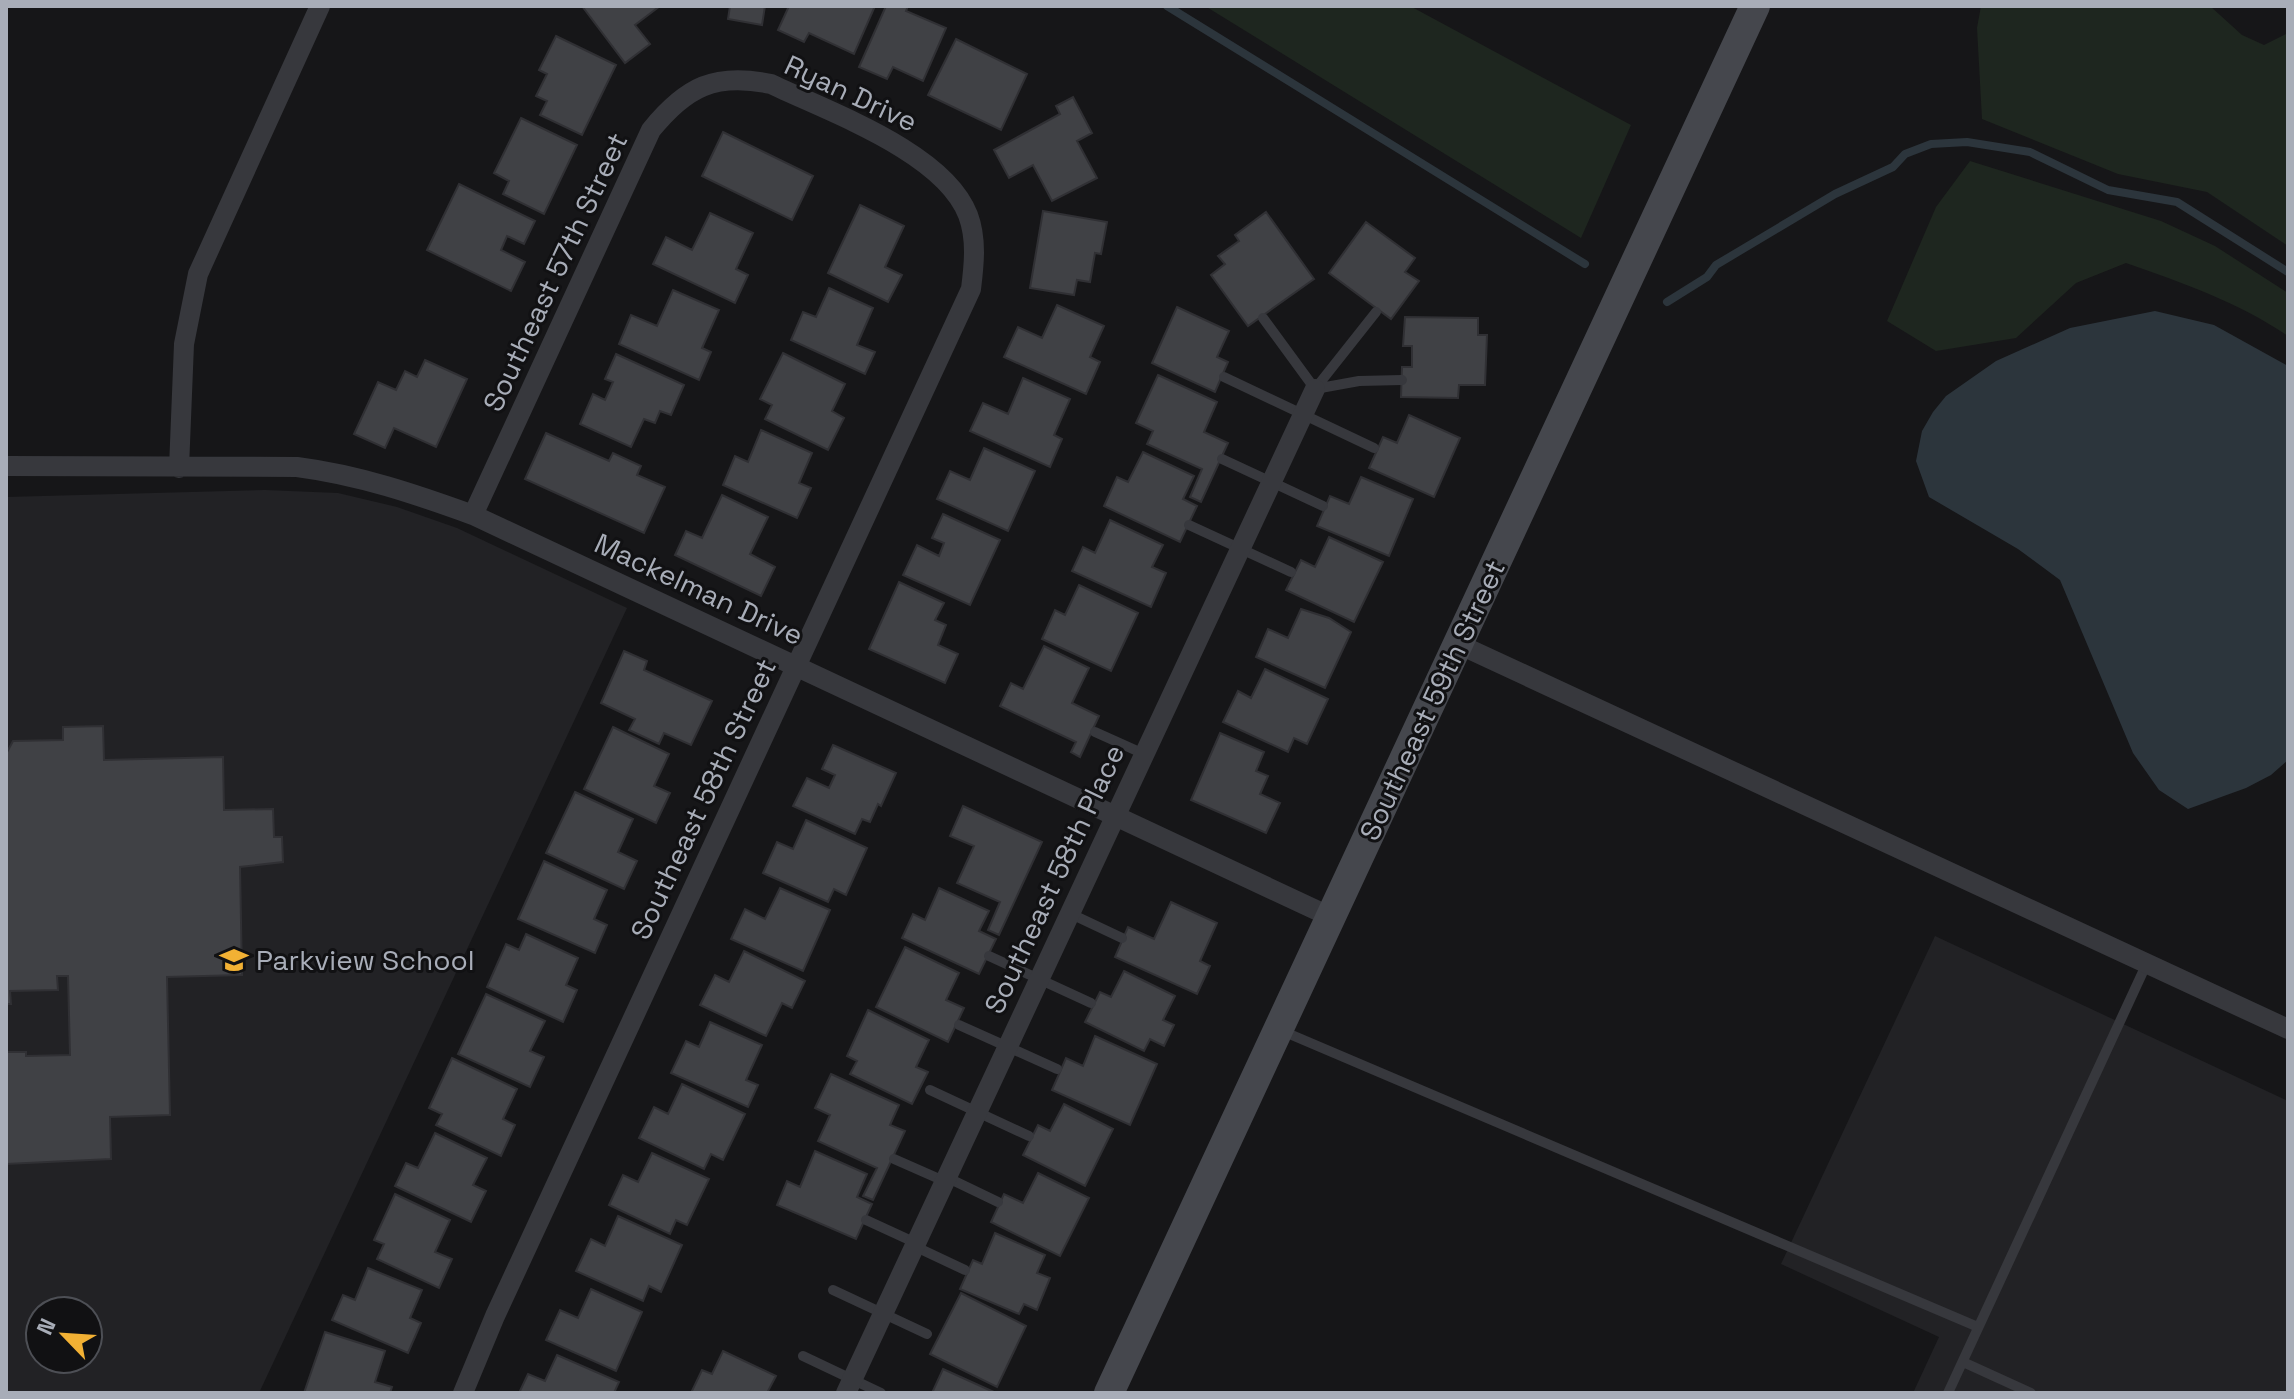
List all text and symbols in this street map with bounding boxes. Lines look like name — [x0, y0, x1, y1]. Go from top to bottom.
street label: Ryan Drive — [779, 47, 923, 139]
street label: Southeast 57th Street — [474, 127, 636, 417]
street label: Mackelman Drive — [589, 525, 809, 653]
street label: Southeast 59th Street — [1351, 554, 1513, 846]
street label: Southeast 58th Street — [622, 653, 784, 945]
street label: Southeast 58th Place — [976, 739, 1132, 1019]
place label: Parkview School — [256, 942, 475, 978]
school or university icon: Parkview School — [219, 945, 249, 975]
north arrow — [24, 1295, 104, 1375]
text: N — [30, 1314, 62, 1339]

